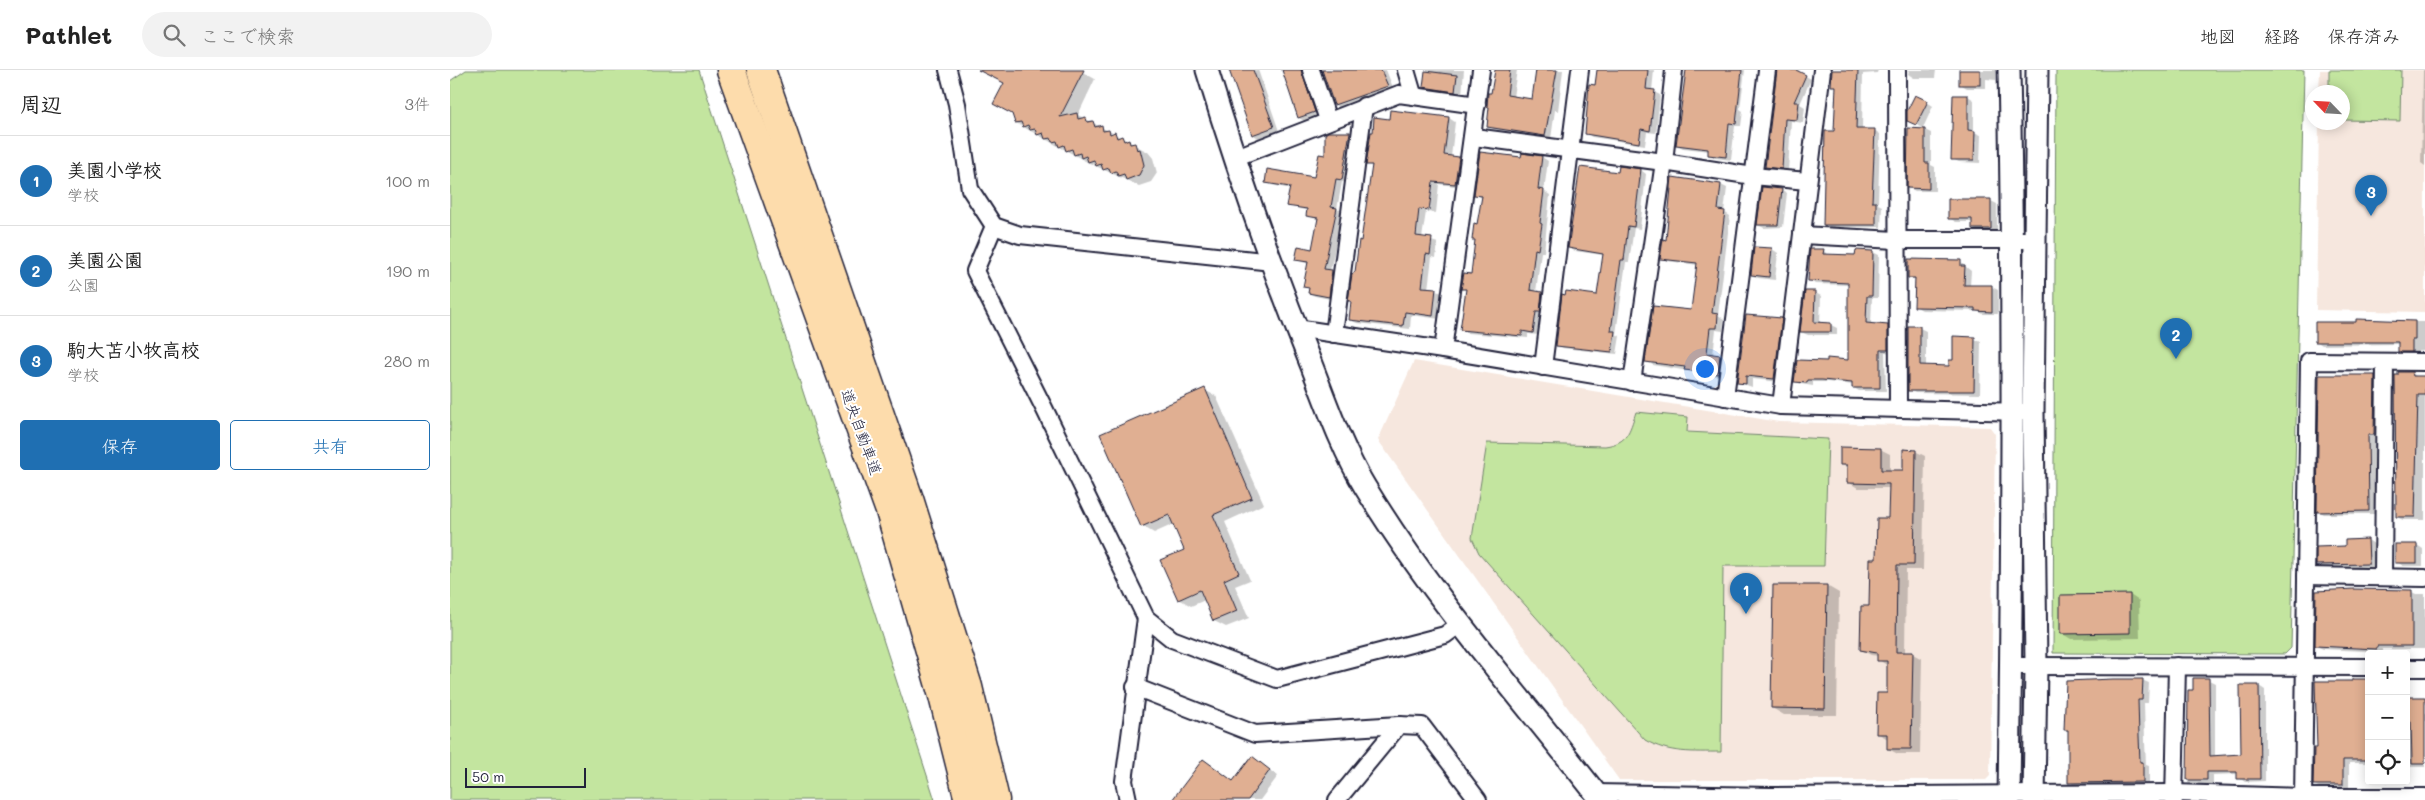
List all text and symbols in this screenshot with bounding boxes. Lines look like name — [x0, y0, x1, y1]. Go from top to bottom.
search box — [142, 12, 492, 57]
text: Pathlet — [25, 19, 112, 50]
icon: search — [160, 21, 188, 49]
text: ここで検索 — [200, 23, 295, 48]
text: 地図 — [2200, 24, 2236, 48]
text: 経路 — [2264, 24, 2300, 48]
text: 保存済み — [2328, 24, 2400, 48]
north arrow — [2305, 85, 2350, 130]
text: 周辺 — [20, 90, 62, 117]
text: 3件 — [405, 93, 430, 114]
text: 美園小学校 — [67, 157, 162, 182]
text: 1 — [32, 170, 40, 191]
text: 100 m — [385, 170, 430, 191]
pin: 3 — [2355, 175, 2387, 216]
text: 学校 — [67, 184, 99, 205]
text: 美園公園 — [67, 247, 143, 272]
text: 2 — [32, 260, 40, 281]
text: 190 m — [386, 260, 430, 281]
text: 公園 — [67, 274, 99, 295]
pin: 2 — [2160, 318, 2192, 359]
text: 駒大苫小牧高校 — [67, 337, 200, 362]
text: 3 — [31, 350, 41, 371]
text: 280 m — [384, 350, 430, 371]
your location — [1692, 356, 1718, 382]
text: 学校 — [67, 364, 99, 385]
street label: 道央自動車道 — [837, 386, 887, 477]
button: 保存 — [20, 420, 220, 470]
button: 共有 — [230, 420, 430, 470]
pin: 1 — [1730, 573, 1762, 614]
map controls — [2365, 650, 2410, 785]
button: + — [2365, 650, 2410, 695]
button: − — [2365, 695, 2410, 740]
button: locate — [2365, 740, 2410, 785]
scale bar — [465, 765, 586, 788]
text: 50 m — [472, 767, 504, 786]

